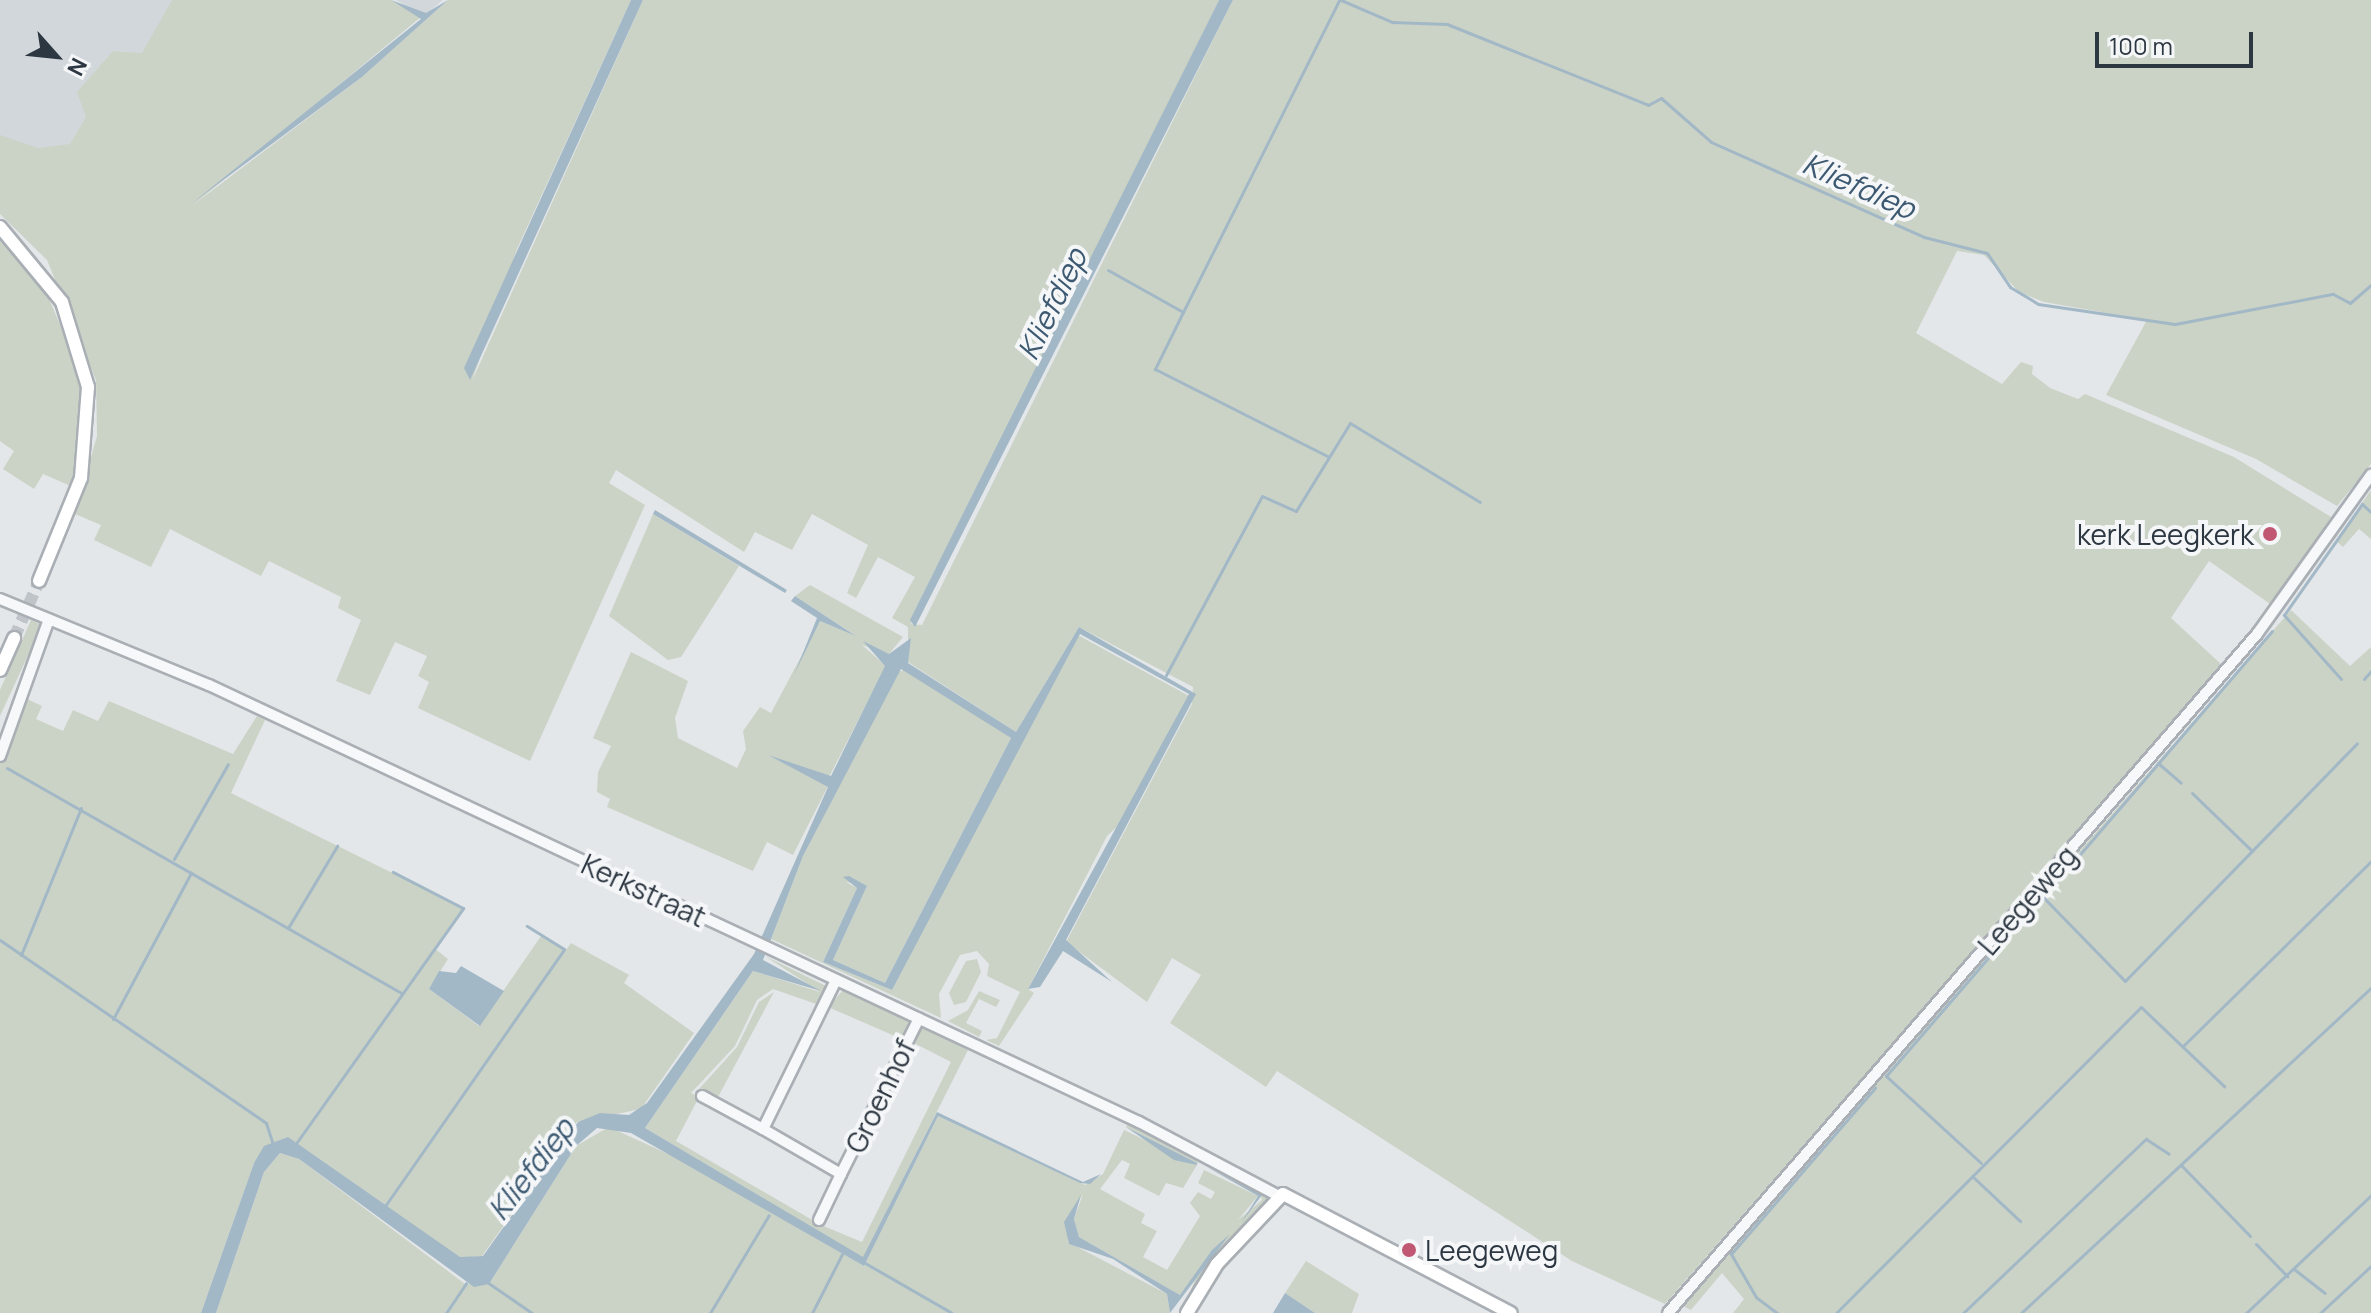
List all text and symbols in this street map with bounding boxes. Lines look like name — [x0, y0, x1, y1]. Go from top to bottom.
north arrow — [16, 16, 96, 96]
scale bar — [2099, 16, 2257, 66]
text: 100 m — [2109, 29, 2173, 62]
text: N — [60, 53, 94, 81]
water label: Kliefdiep — [1797, 145, 1921, 227]
water label: Kliefdiep — [1010, 243, 1094, 365]
place label: kerk Leegkerk — [2077, 517, 2254, 551]
marker: kerk Leegkerk — [2261, 525, 2279, 543]
street label: Leegeweg — [1971, 839, 2083, 961]
street label: Kerkstraat — [576, 847, 712, 933]
street label: Groenhof — [838, 1034, 922, 1158]
water label: Kliefdiep — [480, 1111, 582, 1227]
place label: Leegeweg — [1425, 1233, 1558, 1267]
marker: Leegeweg — [1400, 1241, 1418, 1259]

